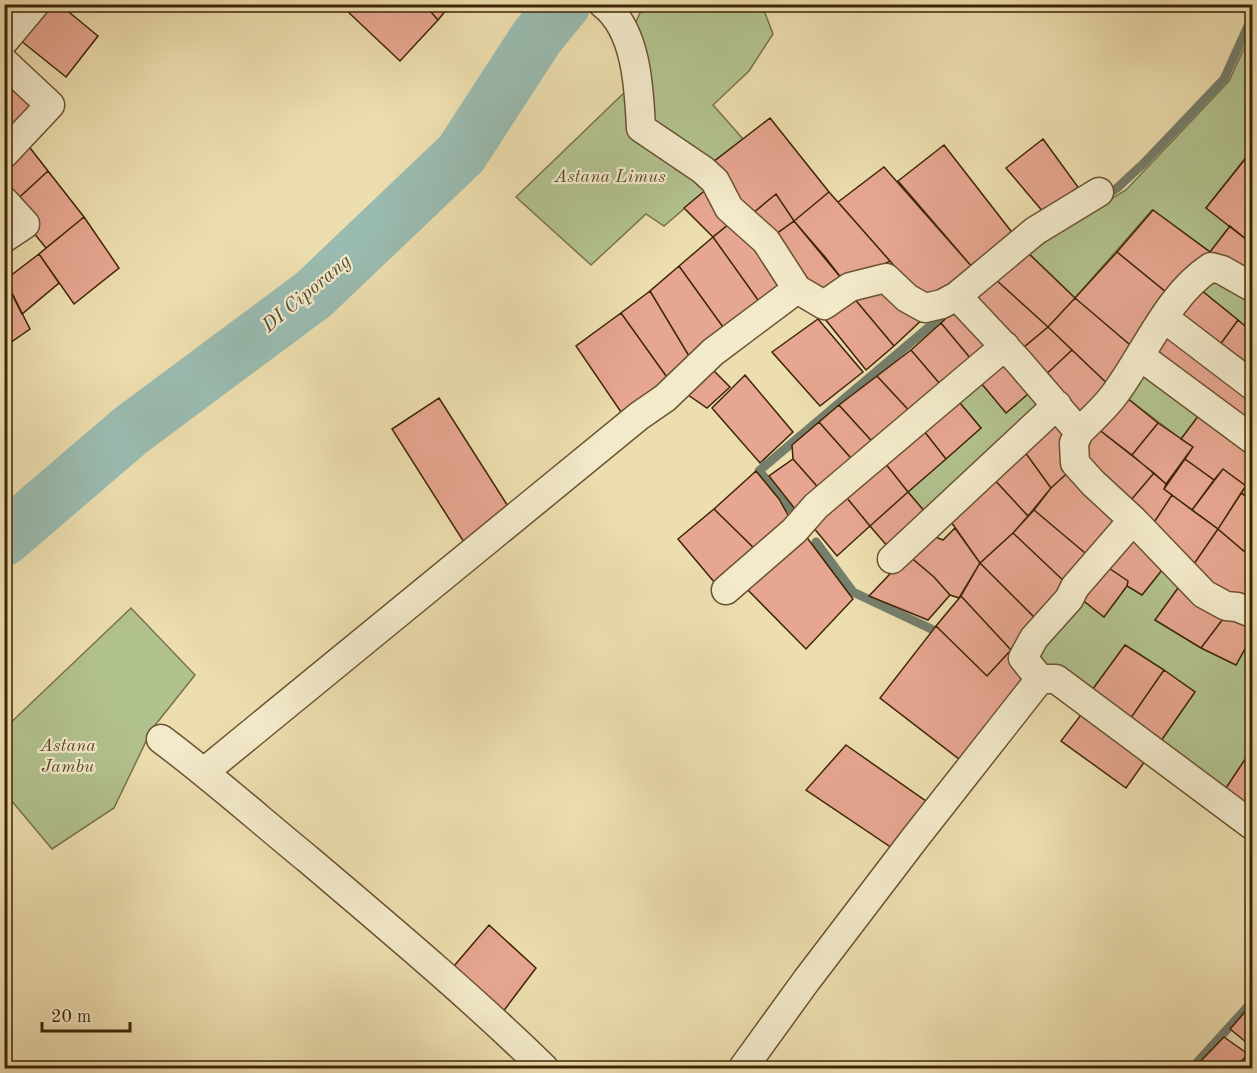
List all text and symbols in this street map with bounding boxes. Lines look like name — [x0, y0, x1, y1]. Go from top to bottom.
park label: Astana Limus — [553, 168, 666, 186]
water label: DI Ciporang — [258, 251, 356, 337]
park label: Astana Jambu — [39, 737, 96, 776]
scale bar — [42, 995, 130, 1033]
text: 20 m — [51, 1008, 91, 1026]

